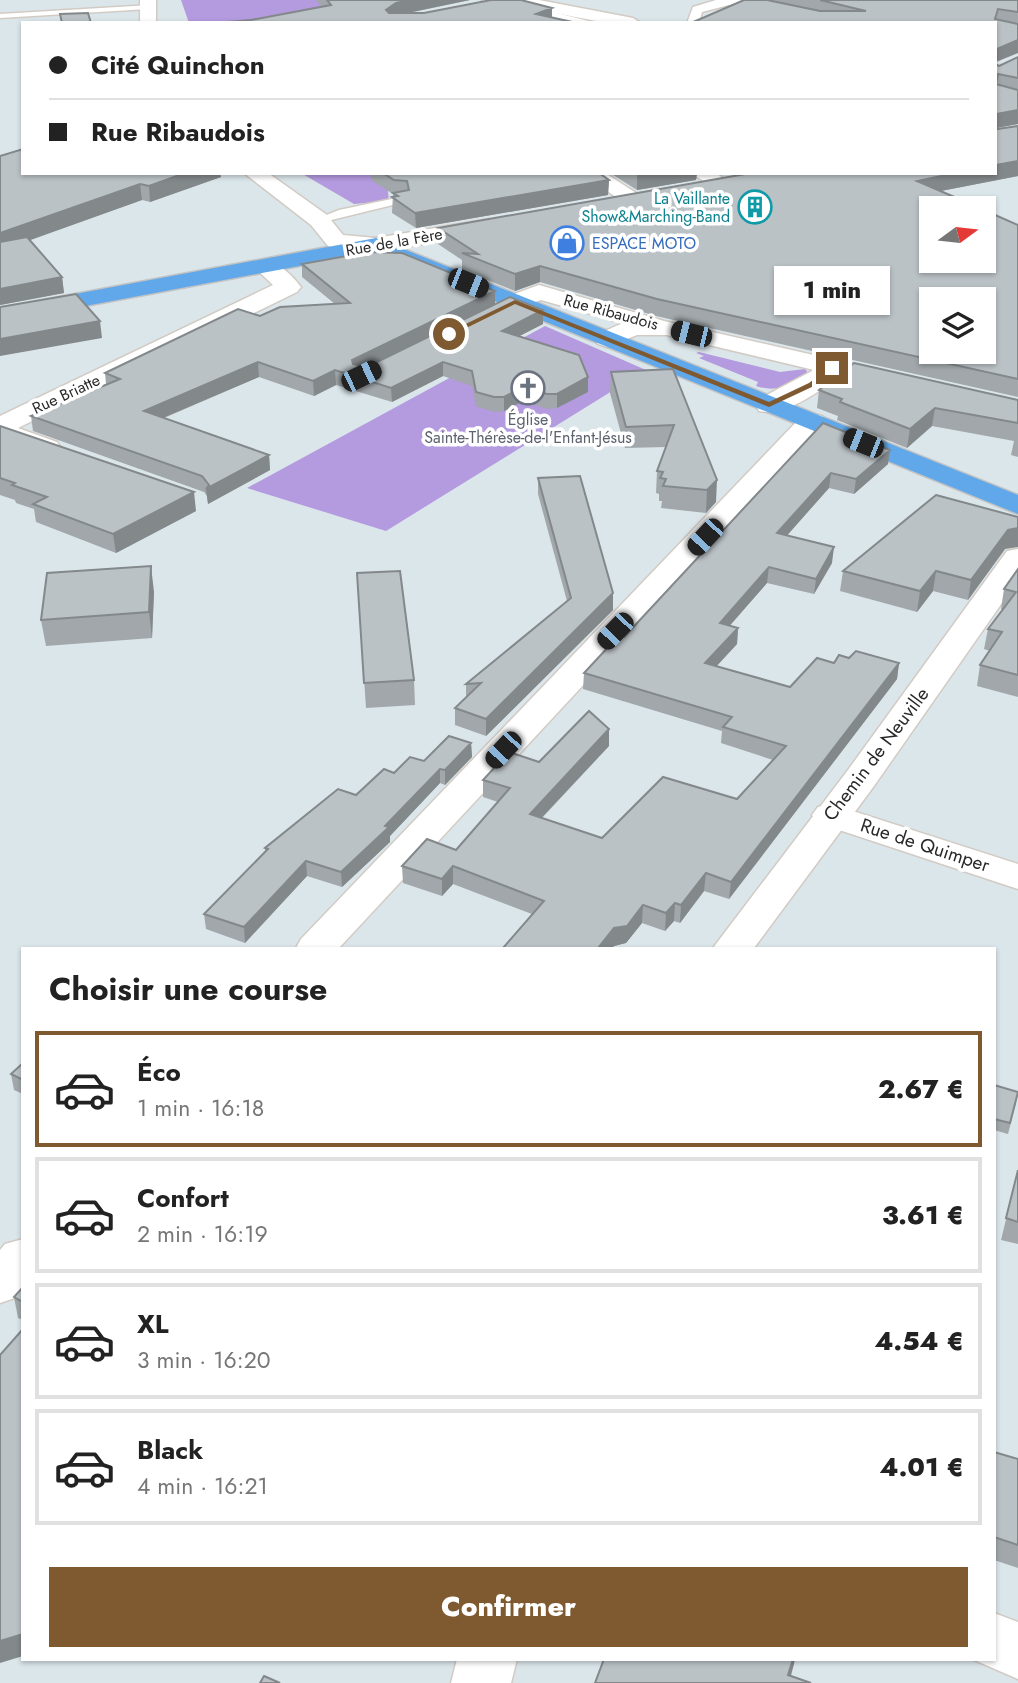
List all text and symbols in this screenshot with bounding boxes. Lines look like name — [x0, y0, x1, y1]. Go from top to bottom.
text: Cité Quinchon — [91, 46, 265, 84]
text: Rue Ribaudois — [91, 113, 265, 151]
place label: La Vaillante Show&Marching-Band — [582, 187, 730, 228]
building icon: La Vaillante Show&Marching-Band — [736, 188, 774, 226]
north arrow — [919, 196, 996, 273]
map controls — [919, 196, 996, 364]
street label: Rue de la Fère — [344, 222, 444, 262]
shop icon: ESPACE MOTO — [548, 224, 586, 262]
place label: ESPACE MOTO — [592, 232, 696, 255]
car — [445, 265, 492, 301]
callout: 1 min — [774, 266, 890, 316]
text: 1 min — [803, 273, 861, 307]
button: layers — [919, 287, 996, 364]
street label: Rue Ribaudois — [561, 288, 661, 336]
route start — [433, 318, 465, 350]
car — [669, 319, 714, 349]
route end — [816, 352, 848, 384]
car — [338, 357, 385, 395]
street label: Rue Briatte — [28, 368, 104, 420]
church icon: Église Sainte-Thérèse-de-l'Enfant-Jésus — [509, 369, 547, 407]
place label: Église Sainte-Thérèse-de-l'Enfant-Jésus — [424, 408, 632, 449]
car — [840, 425, 887, 461]
car — [683, 514, 728, 560]
car — [593, 609, 638, 653]
street label: Chemin de Neuville — [817, 681, 935, 826]
car — [481, 727, 526, 773]
street label: Rue de Quimper — [857, 811, 993, 879]
text: Choisir une course — [49, 966, 327, 1012]
text: Éco — [137, 1053, 181, 1091]
icon: car — [53, 1058, 116, 1121]
text: 2.67 € — [878, 1070, 964, 1108]
text: 1 min · 16:18 — [137, 1091, 264, 1125]
text: Confort — [137, 1179, 229, 1217]
icon: car — [53, 1184, 116, 1247]
text: 3.61 € — [882, 1196, 964, 1234]
text: 2 min · 16:19 — [137, 1217, 268, 1251]
text: XL — [137, 1305, 169, 1343]
icon: car — [53, 1310, 116, 1373]
text: 4.54 € — [875, 1322, 964, 1360]
text: 3 min · 16:20 — [137, 1343, 271, 1377]
text: Black — [137, 1431, 203, 1469]
icon: car — [53, 1436, 116, 1499]
text: 4.01 € — [880, 1448, 964, 1486]
text: 4 min · 16:21 — [137, 1469, 268, 1503]
button: Confirmer — [49, 1567, 968, 1647]

